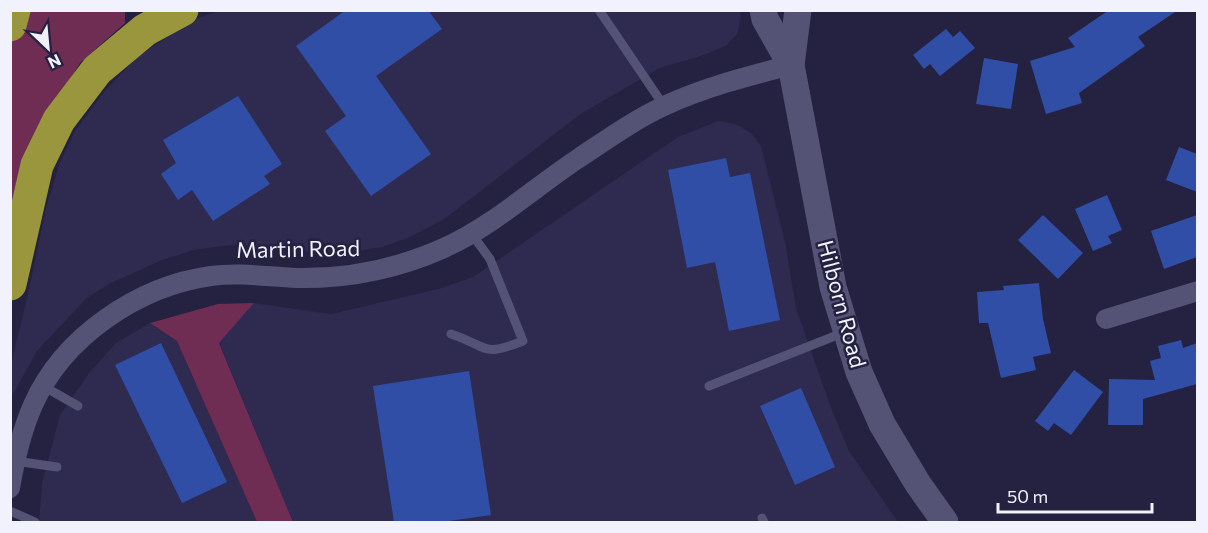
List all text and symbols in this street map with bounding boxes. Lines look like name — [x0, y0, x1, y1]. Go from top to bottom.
north arrow — [18, 18, 78, 78]
text: N — [45, 51, 64, 73]
street label: Martin Road — [236, 234, 360, 263]
street label: Hilborn Road — [813, 237, 872, 371]
scale bar — [998, 476, 1152, 514]
text: 50 m — [1007, 485, 1048, 507]

